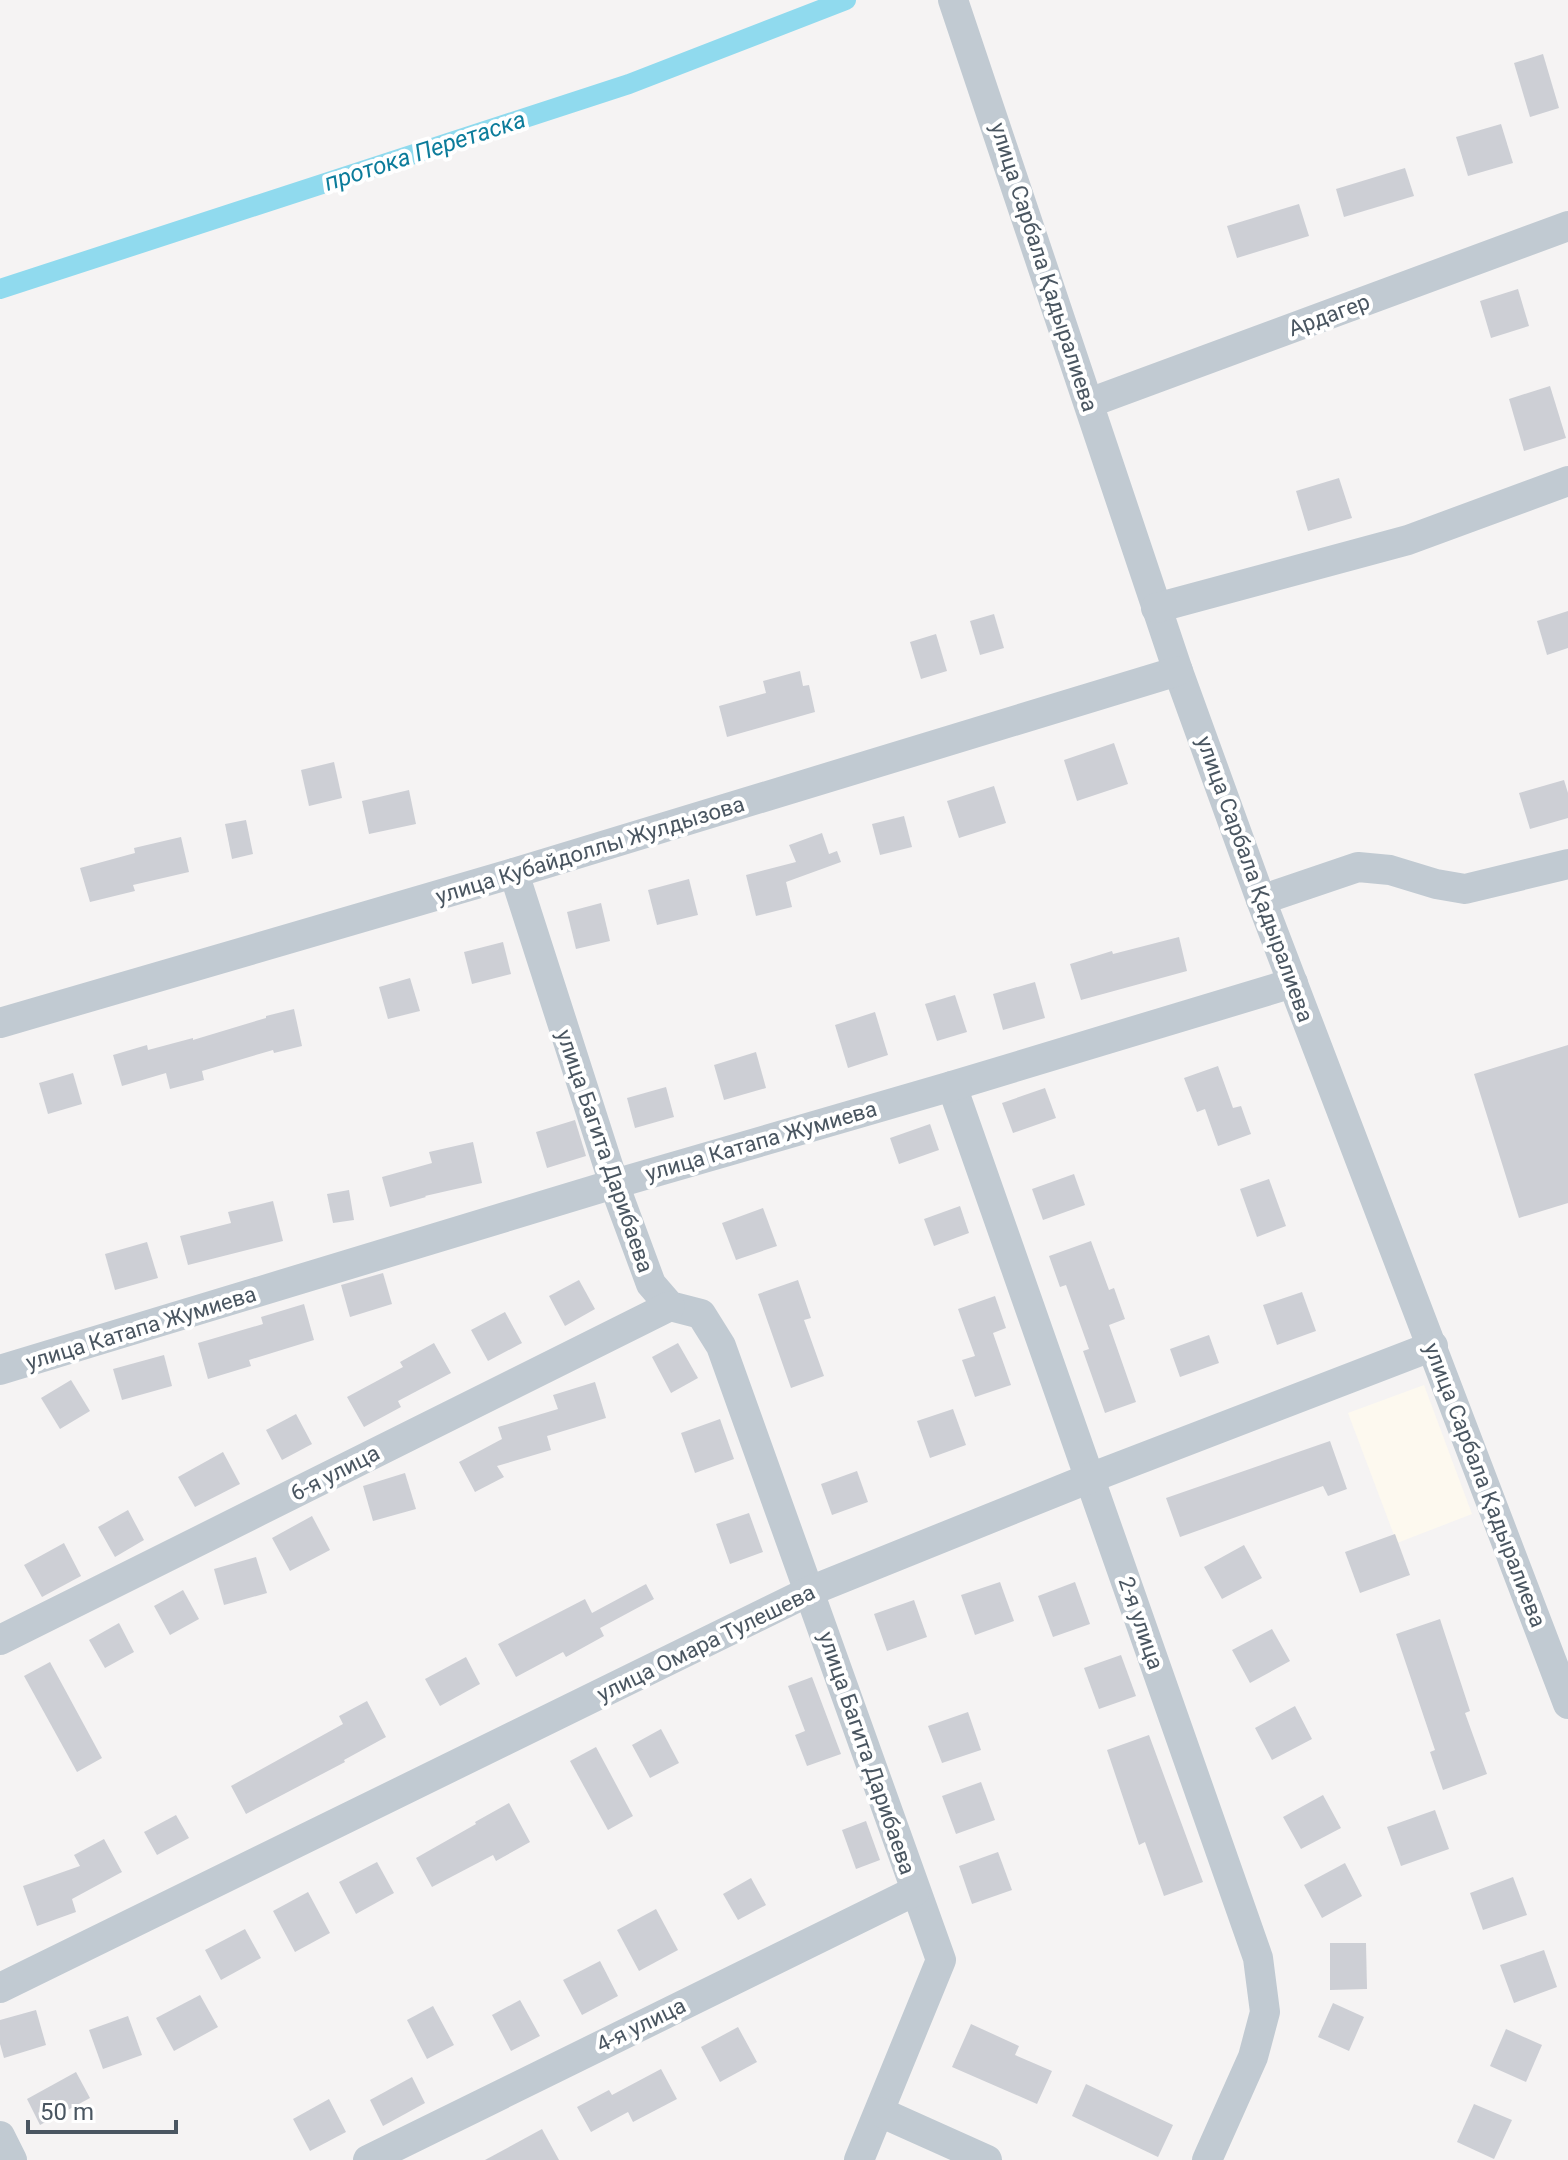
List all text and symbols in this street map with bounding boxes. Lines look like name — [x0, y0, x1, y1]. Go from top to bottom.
water label: протока Перетаска — [321, 105, 529, 197]
street label: улица Сарбала Қадыралиева — [985, 119, 1103, 415]
street label: Ардагер — [1285, 289, 1373, 341]
street label: улица Сарбала Қадыралиева — [1192, 733, 1318, 1025]
street label: улица Кубайдоллы Жулдызова — [433, 791, 747, 909]
street label: улица Багита Дарибаева — [552, 1026, 658, 1276]
street label: улица Катапа Жумиева — [642, 1096, 880, 1186]
street label: улица Катапа Жумиева — [23, 1281, 259, 1375]
street label: улица Сарбала Қадыралиева — [1419, 1339, 1551, 1631]
street label: 6-я улица — [286, 1440, 384, 1506]
street label: 2-я улица — [1113, 1573, 1169, 1673]
street label: улица Омара Тулешева — [593, 1579, 819, 1707]
street label: улица Багита Дарибаева — [814, 1628, 920, 1878]
street label: 4-я улица — [592, 1993, 690, 2057]
scale bar — [28, 2084, 176, 2134]
text: 50 m — [40, 2098, 94, 2126]

